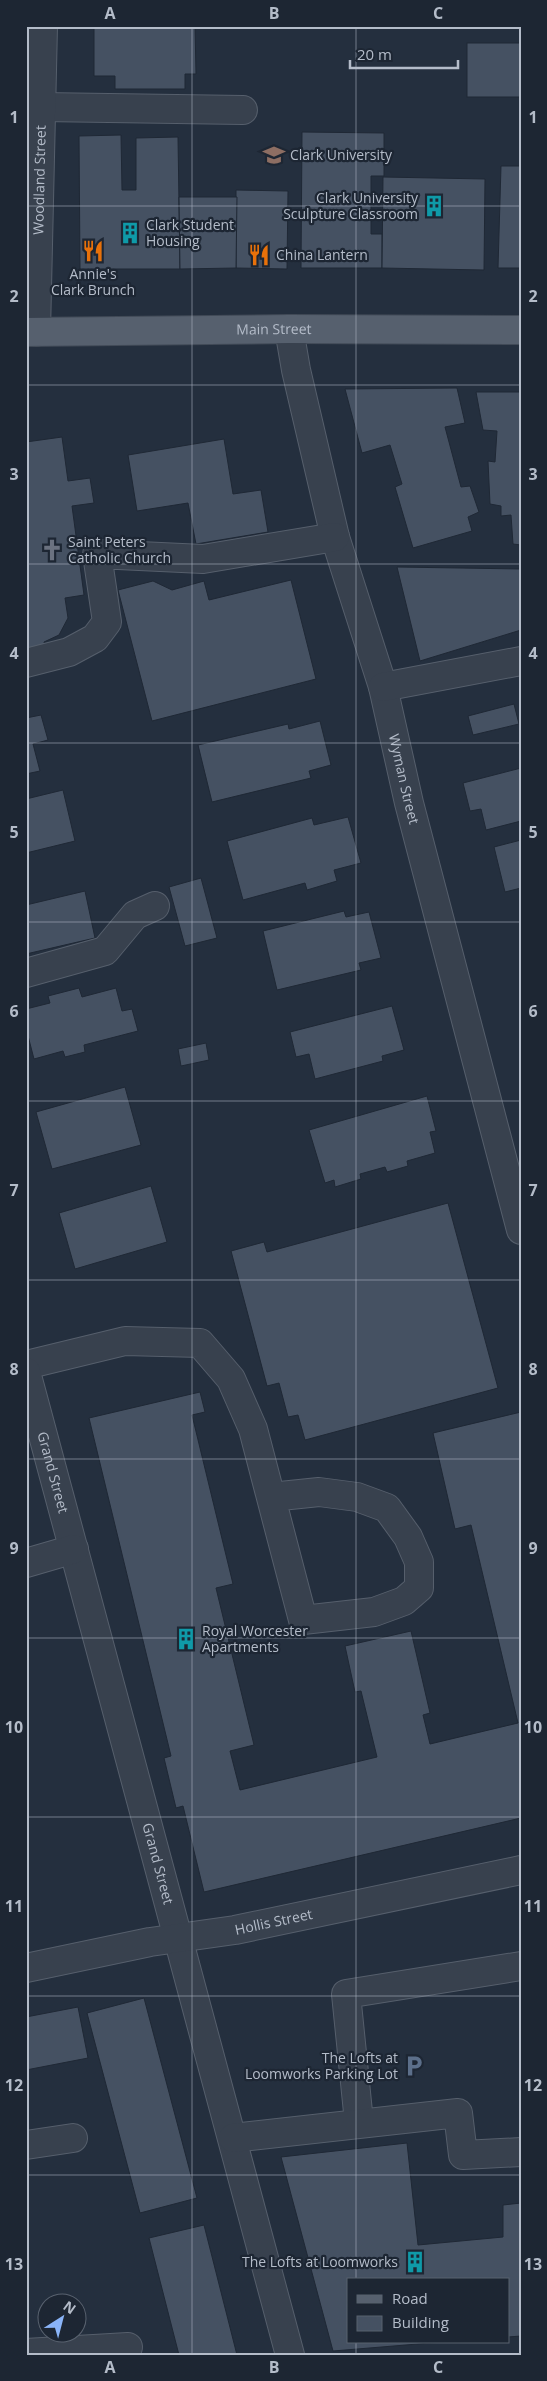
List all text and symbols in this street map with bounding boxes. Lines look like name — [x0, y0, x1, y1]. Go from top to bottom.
text: A — [104, 2, 116, 24]
text: B — [269, 2, 279, 24]
text: C — [433, 2, 443, 24]
scale bar — [350, 38, 457, 70]
text: 20 m — [357, 44, 392, 64]
text: 1 — [9, 106, 19, 128]
text: 1 — [528, 106, 538, 128]
street label: Woodland Street — [28, 125, 50, 235]
school or university icon: Clark University — [261, 142, 287, 168]
place label: Clark University — [290, 145, 393, 164]
place label: Clark University Sculpture Classroom — [283, 188, 419, 223]
building icon: Clark University Sculpture Classroom — [421, 193, 447, 219]
place label: Clark Student Housing — [146, 215, 234, 250]
building icon: Clark Student Housing — [117, 220, 143, 246]
restaurant icon: Annie's Clark Brunch — [80, 238, 106, 264]
restaurant icon: China Lantern — [246, 242, 272, 268]
place label: China Lantern — [276, 245, 368, 264]
place label: Annie's Clark Brunch — [51, 264, 135, 299]
text: 2 — [9, 285, 19, 307]
text: 2 — [528, 285, 538, 307]
street label: Main Street — [236, 319, 312, 339]
text: 3 — [9, 463, 19, 485]
text: 3 — [528, 463, 538, 485]
place label: Saint Peters Catholic Church — [68, 532, 171, 567]
church icon: Saint Peters Catholic Church — [39, 537, 65, 563]
text: 4 — [9, 642, 19, 664]
text: 4 — [528, 642, 538, 664]
street label: Wyman Street — [385, 732, 424, 826]
text: 5 — [9, 821, 19, 843]
text: 5 — [528, 821, 538, 843]
text: 6 — [9, 1000, 19, 1022]
text: 6 — [528, 1000, 538, 1022]
text: 7 — [9, 1179, 19, 1201]
text: 7 — [528, 1179, 538, 1201]
text: 8 — [9, 1358, 19, 1380]
text: 8 — [528, 1358, 538, 1380]
street label: Grand Street — [33, 1429, 73, 1515]
text: 9 — [9, 1537, 19, 1559]
text: 9 — [528, 1537, 538, 1559]
place label: Royal Worcester Apartments — [202, 1621, 308, 1656]
building icon: Royal Worcester Apartments — [173, 1626, 199, 1652]
text: 10 — [5, 1716, 23, 1738]
text: 10 — [524, 1716, 542, 1738]
street label: Grand Street — [138, 1821, 179, 1906]
text: 11 — [5, 1895, 23, 1917]
text: 11 — [524, 1895, 542, 1917]
street label: Hollis Street — [233, 1904, 314, 1939]
place label: The Lofts at Loomworks Parking Lot — [245, 2048, 398, 2083]
parking icon: The Lofts at Loomworks Parking Lot — [401, 2053, 427, 2079]
text: 12 — [5, 2074, 23, 2096]
text: 12 — [524, 2074, 542, 2096]
building icon: The Lofts at Loomworks — [402, 2249, 428, 2275]
place label: The Lofts at Loomworks — [242, 2252, 398, 2271]
text: 13 — [5, 2253, 23, 2275]
text: 13 — [524, 2253, 542, 2275]
legend — [347, 2278, 510, 2344]
text: Road — [392, 2288, 428, 2308]
north arrow — [38, 2294, 88, 2344]
text: N — [60, 2296, 80, 2318]
text: Building — [392, 2312, 449, 2332]
text: A — [104, 2356, 116, 2378]
text: B — [269, 2356, 279, 2378]
text: C — [433, 2356, 443, 2378]

